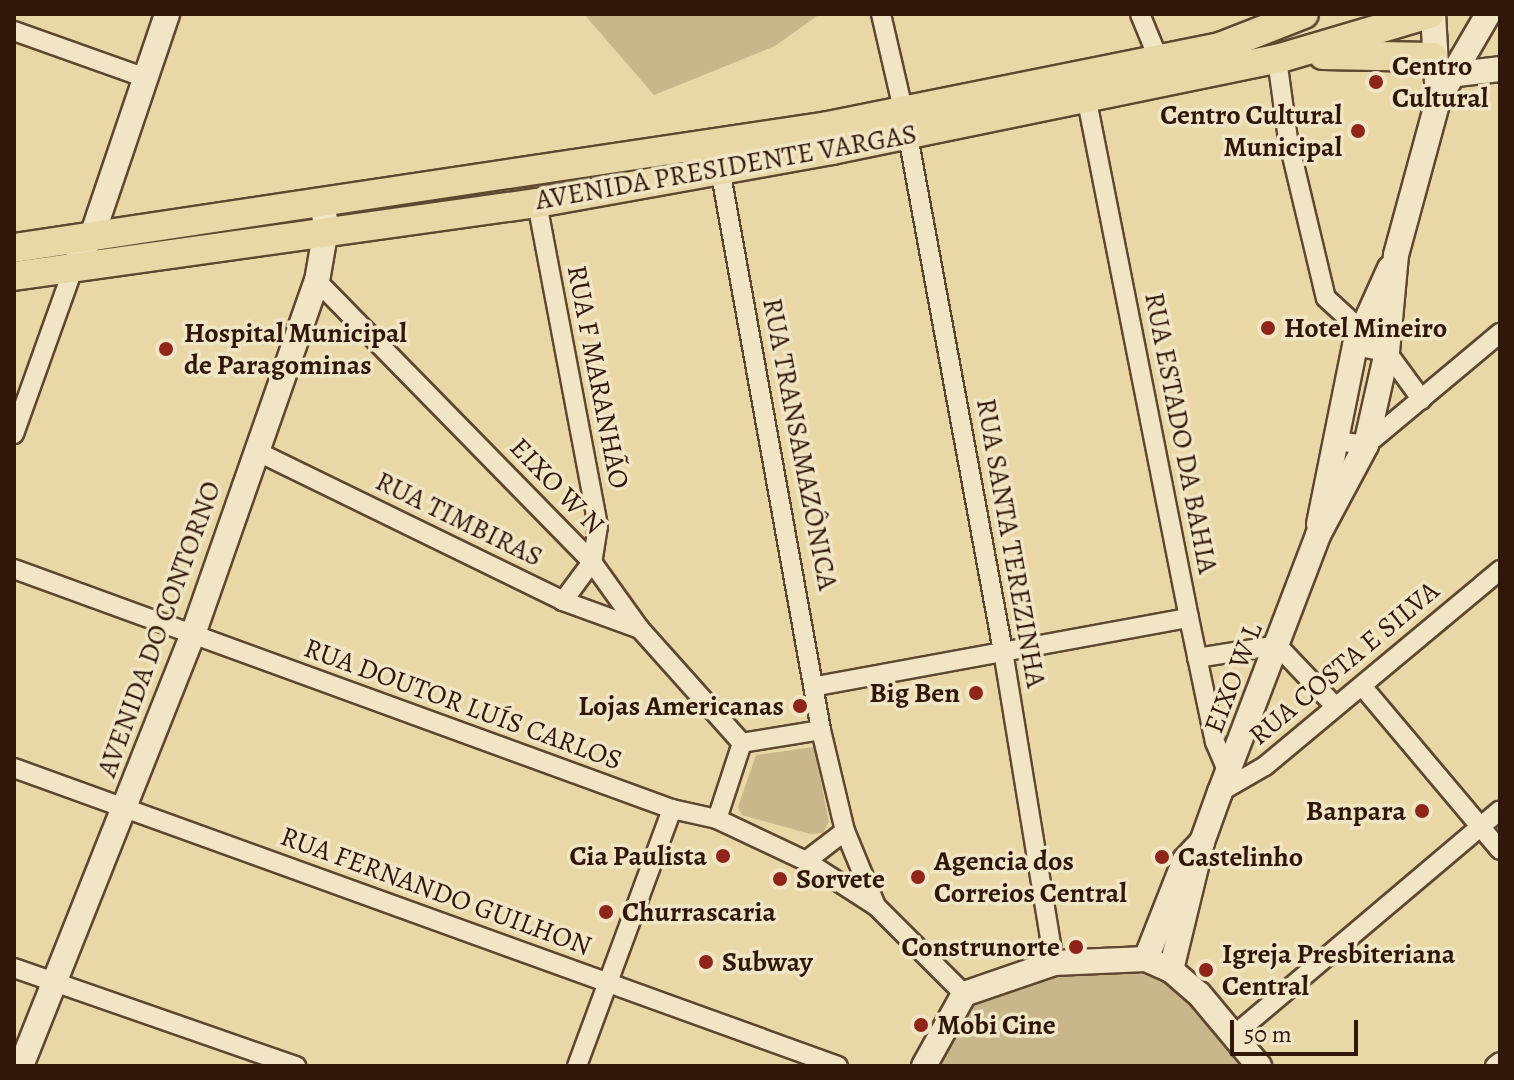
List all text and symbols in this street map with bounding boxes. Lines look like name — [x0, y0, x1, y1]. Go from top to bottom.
place label: Centro Cultural — [1392, 49, 1488, 115]
marker: Centro Cultural — [1367, 73, 1385, 91]
place label: Centro Cultural Municipal — [1160, 98, 1342, 164]
street label: AVENIDA PRESIDENTE VARGAS — [533, 117, 919, 217]
marker: Centro Cultural Municipal — [1349, 122, 1367, 140]
street label: RUA F MARANHÃO — [560, 262, 636, 492]
street label: RUA ESTADO DA BAHIA — [1137, 290, 1225, 576]
street label: RUA TRANSAMAZÔNICA — [755, 295, 845, 593]
place label: Hotel Mineiro — [1284, 311, 1447, 345]
place label: Hospital Municipal de Paragominas — [184, 316, 407, 382]
marker: Hotel Mineiro — [1259, 319, 1277, 337]
marker: Hospital Municipal de Paragominas — [155, 338, 177, 360]
street label: RUA SANTA TEREZINHA — [969, 396, 1053, 690]
street label: EIXO W N — [503, 431, 611, 541]
street label: RUA TIMBIRAS — [370, 464, 548, 574]
street label: AVENIDA DO CONTORNO — [90, 477, 228, 781]
street label: RUA COSTA E SILVA — [1242, 574, 1446, 752]
street label: EIXO W L — [1197, 618, 1269, 738]
street label: RUA DOUTOR LUÍS CARLOS — [300, 631, 626, 777]
place label: Big Ben — [869, 676, 960, 710]
marker: Big Ben — [967, 684, 985, 702]
place label: Lojas Americanas — [578, 689, 784, 723]
marker: Lojas Americanas — [791, 697, 809, 715]
place label: Banpara — [1306, 794, 1406, 828]
marker: Banpara — [1413, 802, 1431, 820]
street label: RUA FERNANDO GUILHON — [276, 819, 596, 963]
place label: Cia Paulista — [569, 839, 707, 873]
place label: Castelinho — [1178, 840, 1303, 874]
place label: Agencia dos Correios Central — [934, 844, 1127, 910]
marker: Cia Paulista — [714, 847, 732, 865]
marker: Castelinho — [1153, 848, 1171, 866]
place label: Sorvete — [796, 862, 885, 896]
marker: Agencia dos Correios Central — [909, 868, 927, 886]
marker: Sorvete — [771, 870, 789, 888]
place label: Churrascaria — [622, 895, 776, 929]
marker: Churrascaria — [597, 903, 615, 921]
place label: Construnorte — [902, 930, 1060, 964]
place label: Igreja Presbiteriana Central — [1222, 937, 1455, 1003]
marker: Construnorte — [1067, 938, 1085, 956]
place label: Subway — [722, 945, 813, 979]
marker: Subway — [697, 953, 715, 971]
marker: Igreja Presbiteriana Central — [1197, 961, 1215, 979]
scale bar — [1234, 1004, 1362, 1054]
place label: Mobi Cine — [937, 1008, 1056, 1042]
marker: Mobi Cine — [912, 1016, 930, 1034]
text: 50 m — [1244, 1018, 1292, 1050]

